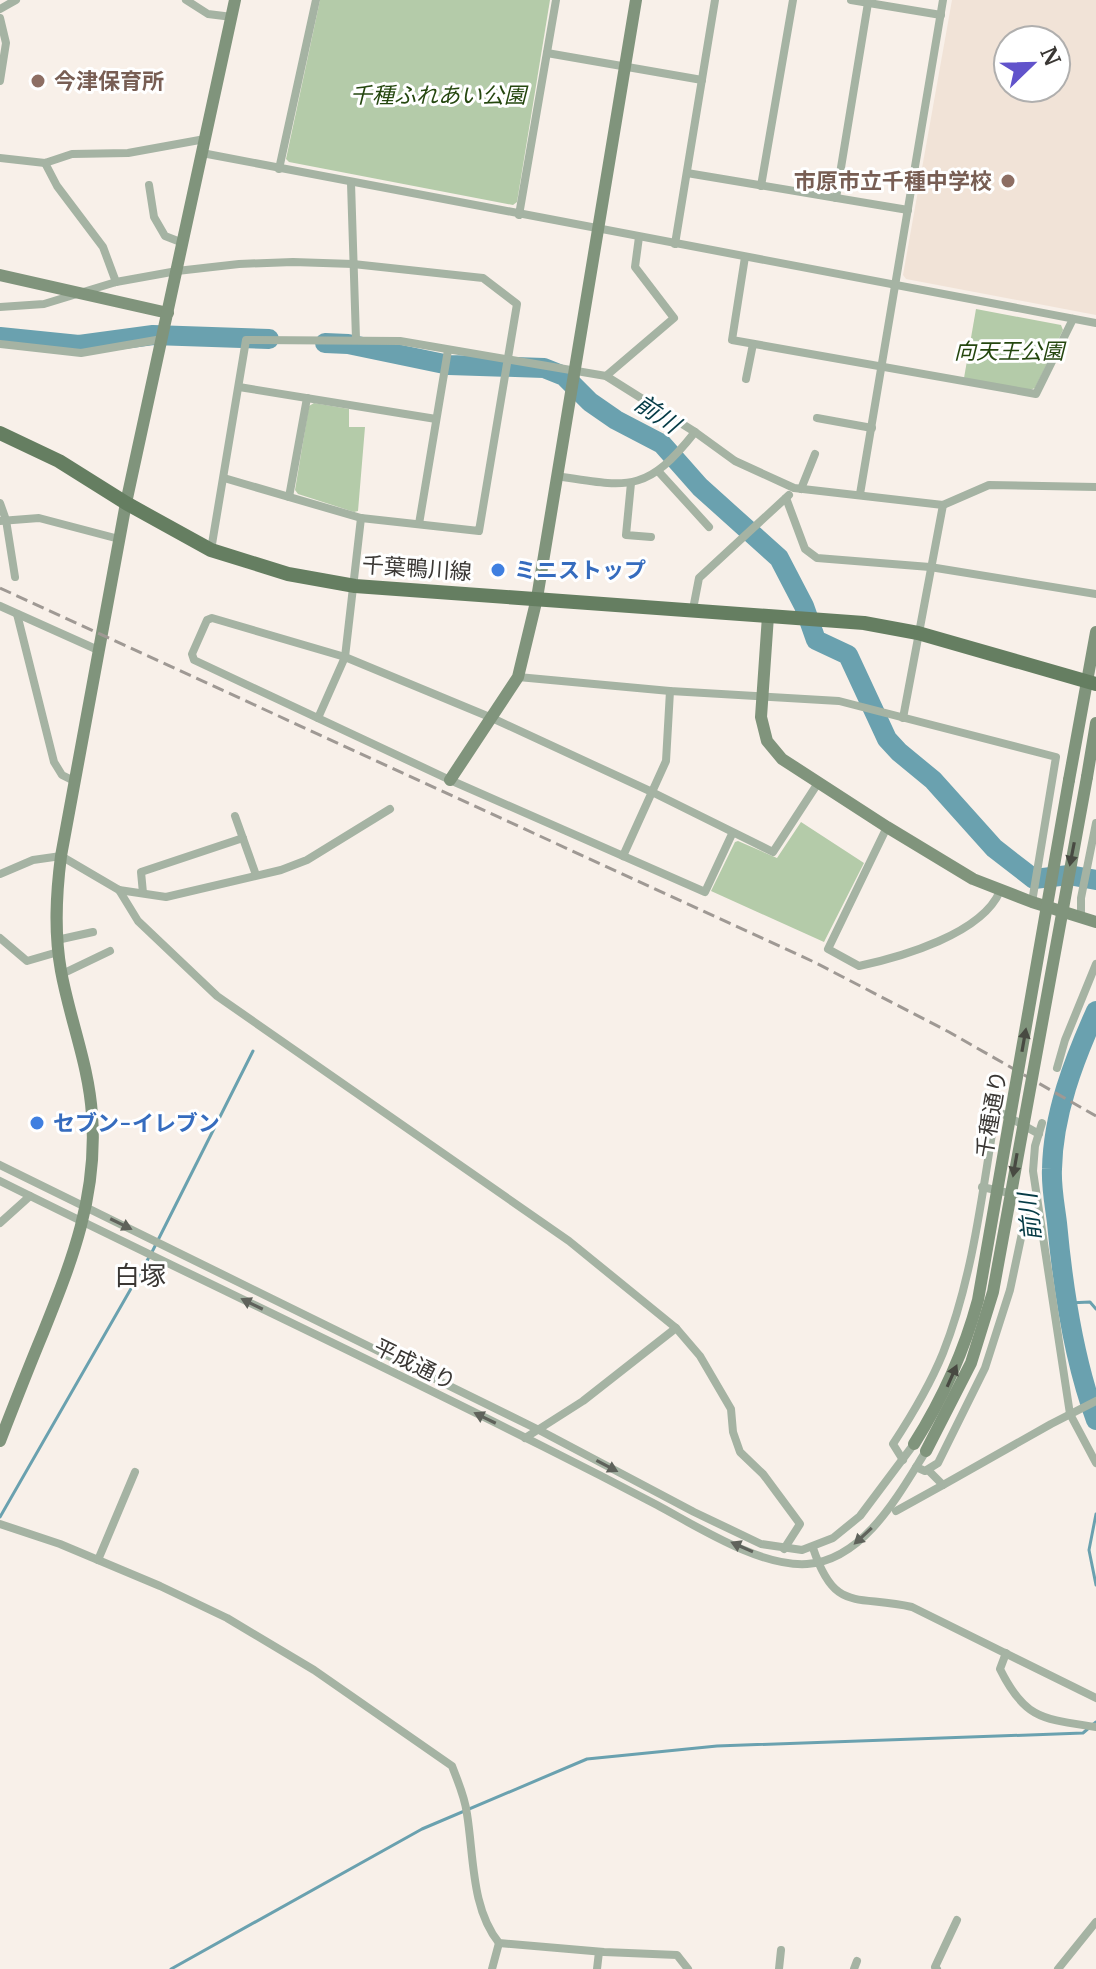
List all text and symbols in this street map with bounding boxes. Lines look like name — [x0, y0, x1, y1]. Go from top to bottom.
north arrow — [992, 24, 1072, 104]
text: N — [1034, 43, 1067, 70]
place label: 今津保育所 — [54, 67, 164, 95]
marker: 今津保育所 — [29, 72, 47, 90]
park label: 千種ふれあい公園 — [350, 81, 529, 109]
place label: 市原市立千種中学校 — [794, 167, 992, 195]
marker: 市原市立千種中学校 — [999, 172, 1017, 190]
park label: 向天王公園 — [954, 337, 1067, 365]
water label: 前川 — [629, 387, 688, 442]
street label: 千葉鴨川線 — [361, 550, 473, 586]
place label: ミニストップ — [514, 556, 646, 584]
marker: ミニストップ — [489, 561, 507, 579]
one-way arrow — [1066, 842, 1078, 867]
one-way arrow — [1019, 1027, 1031, 1052]
street label: 千種通り — [970, 1068, 1012, 1160]
place label: セブン-イレブン — [53, 1109, 220, 1137]
marker: セブン-イレブン — [28, 1114, 46, 1132]
one-way arrow — [1009, 1153, 1021, 1178]
water label: 前川 — [1011, 1189, 1047, 1243]
one-way arrow — [109, 1217, 132, 1230]
district label: 白塚 — [114, 1259, 166, 1292]
one-way arrow — [240, 1297, 263, 1311]
street label: 平成通り — [369, 1332, 461, 1396]
one-way arrow — [945, 1364, 958, 1387]
one-way arrow — [474, 1411, 497, 1425]
one-way arrow — [596, 1460, 619, 1473]
one-way arrow — [854, 1526, 873, 1544]
one-way arrow — [731, 1541, 754, 1554]

